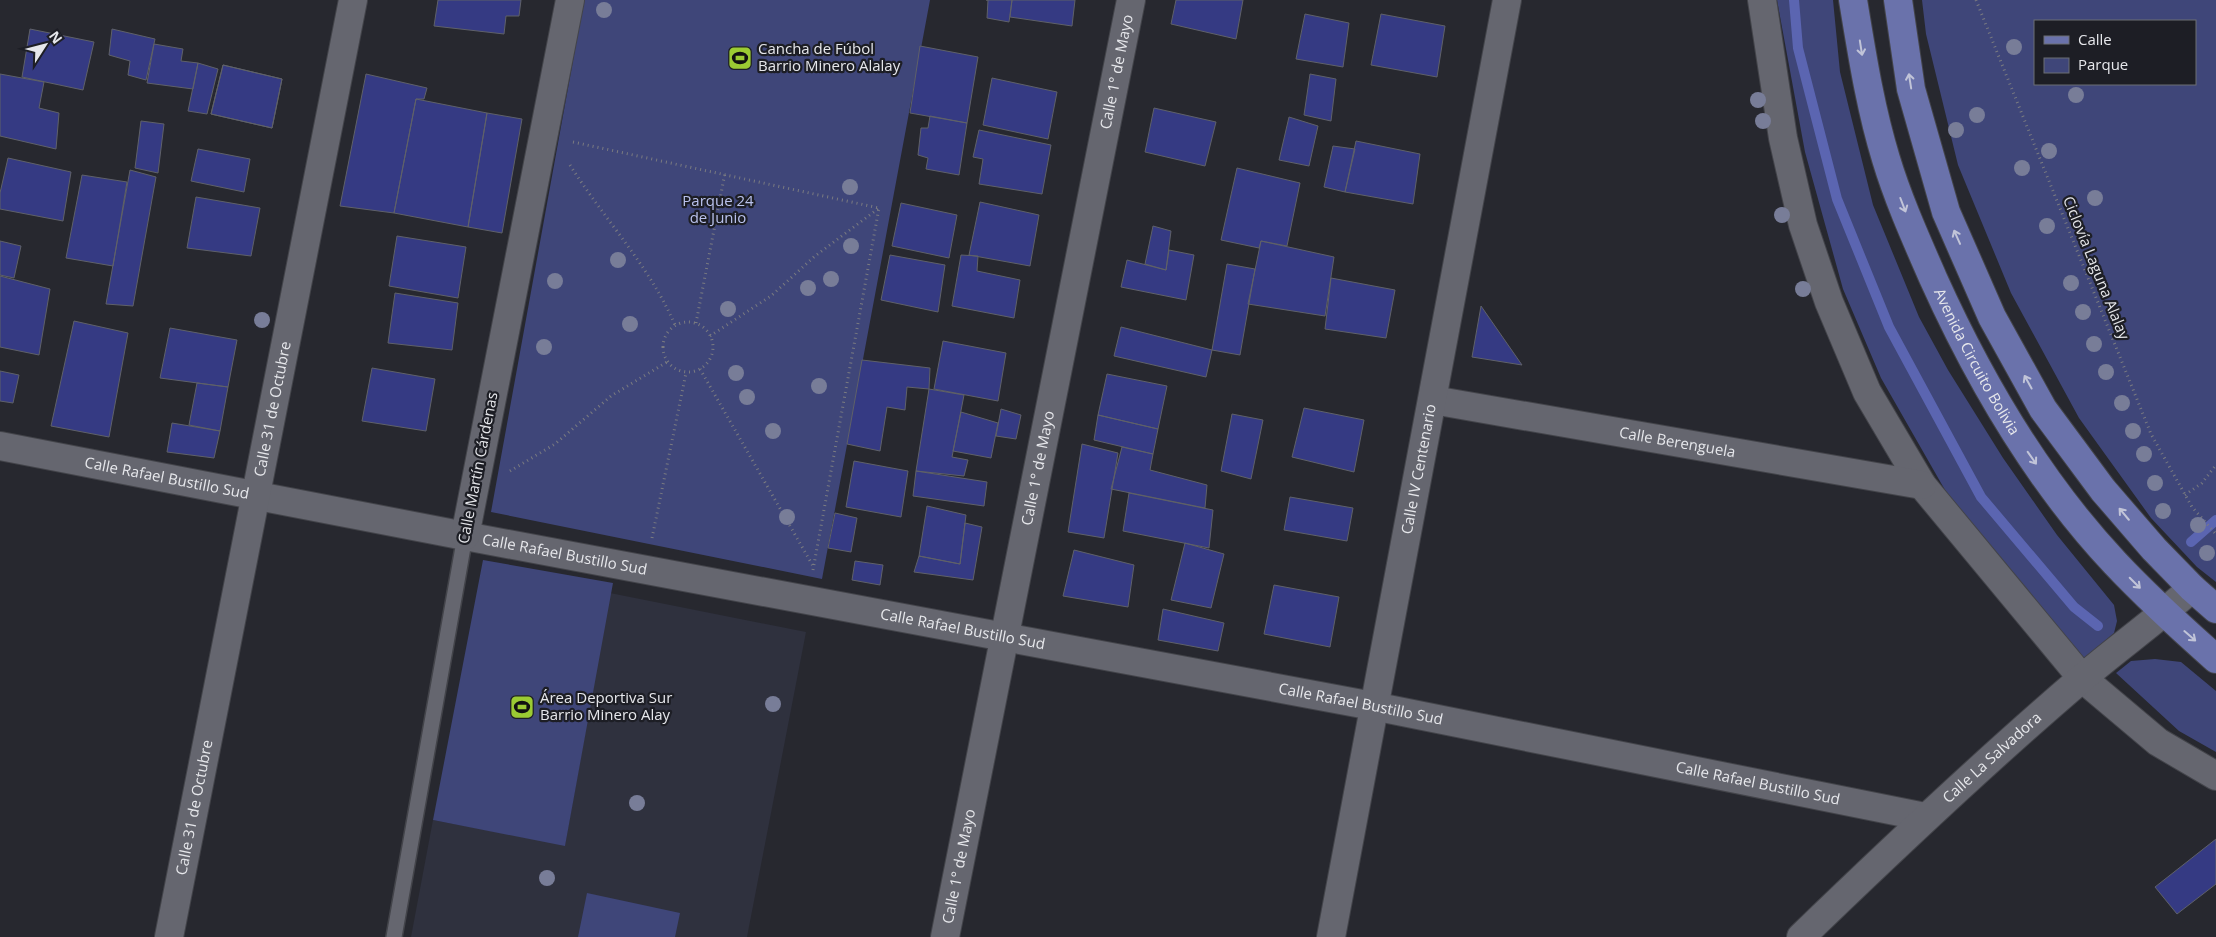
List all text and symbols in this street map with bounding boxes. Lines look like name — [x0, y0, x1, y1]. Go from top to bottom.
street label: Calle 1° de Mayo — [1095, 13, 1137, 131]
north arrow — [20, 20, 70, 70]
legend — [2034, 20, 2196, 85]
text: N — [45, 27, 67, 47]
text: Calle — [2078, 29, 2112, 49]
place label: Cancha de Fúbol Barrio Minero Alalay — [758, 38, 901, 75]
one-way arrow — [1857, 40, 1867, 56]
sports icon: Cancha de Fúbol Barrio Minero Alalay — [727, 45, 753, 71]
text: Parque — [2078, 54, 2128, 74]
one-way arrow — [1904, 74, 1914, 90]
park label: Parque 24 de Junio — [682, 190, 754, 227]
street label: Ciclovía Laguna Alalay — [2059, 193, 2135, 343]
one-way arrow — [1899, 197, 1908, 212]
one-way arrow — [1951, 230, 1961, 245]
street label: Avenida Circuito Bolivia — [1930, 285, 2025, 438]
street label: Calle 31 de Octubre — [249, 339, 295, 478]
one-way arrow — [2023, 376, 2033, 390]
street label: Calle Martín Cárdenas — [453, 390, 502, 545]
street label: Calle IV Centenario — [1396, 402, 1440, 536]
street label: Calle 1° de Mayo — [1016, 409, 1058, 527]
street label: Calle Berenguela — [1618, 422, 1737, 461]
one-way arrow — [2027, 450, 2037, 464]
street label: Calle Rafael Bustillo Sud — [83, 452, 251, 503]
one-way arrow — [2118, 507, 2129, 520]
street label: Calle Rafael Bustillo Sud — [481, 528, 649, 579]
one-way arrow — [2129, 577, 2141, 590]
street label: Calle Rafael Bustillo Sud — [879, 603, 1047, 653]
one-way arrow — [2184, 630, 2197, 642]
street label: Calle Rafael Bustillo Sud — [1277, 678, 1445, 729]
place label: Área Deportiva Sur Barrio Minero Alay — [540, 687, 672, 724]
sports icon: Área Deportiva Sur Barrio Minero Alay — [509, 694, 535, 720]
street label: Calle La Salvadora — [1938, 707, 2045, 807]
street label: Calle 31 de Octubre — [170, 738, 217, 877]
street label: Calle Rafael Bustillo Sud — [1674, 756, 1842, 809]
street label: Calle 1° de Mayo — [937, 807, 979, 925]

